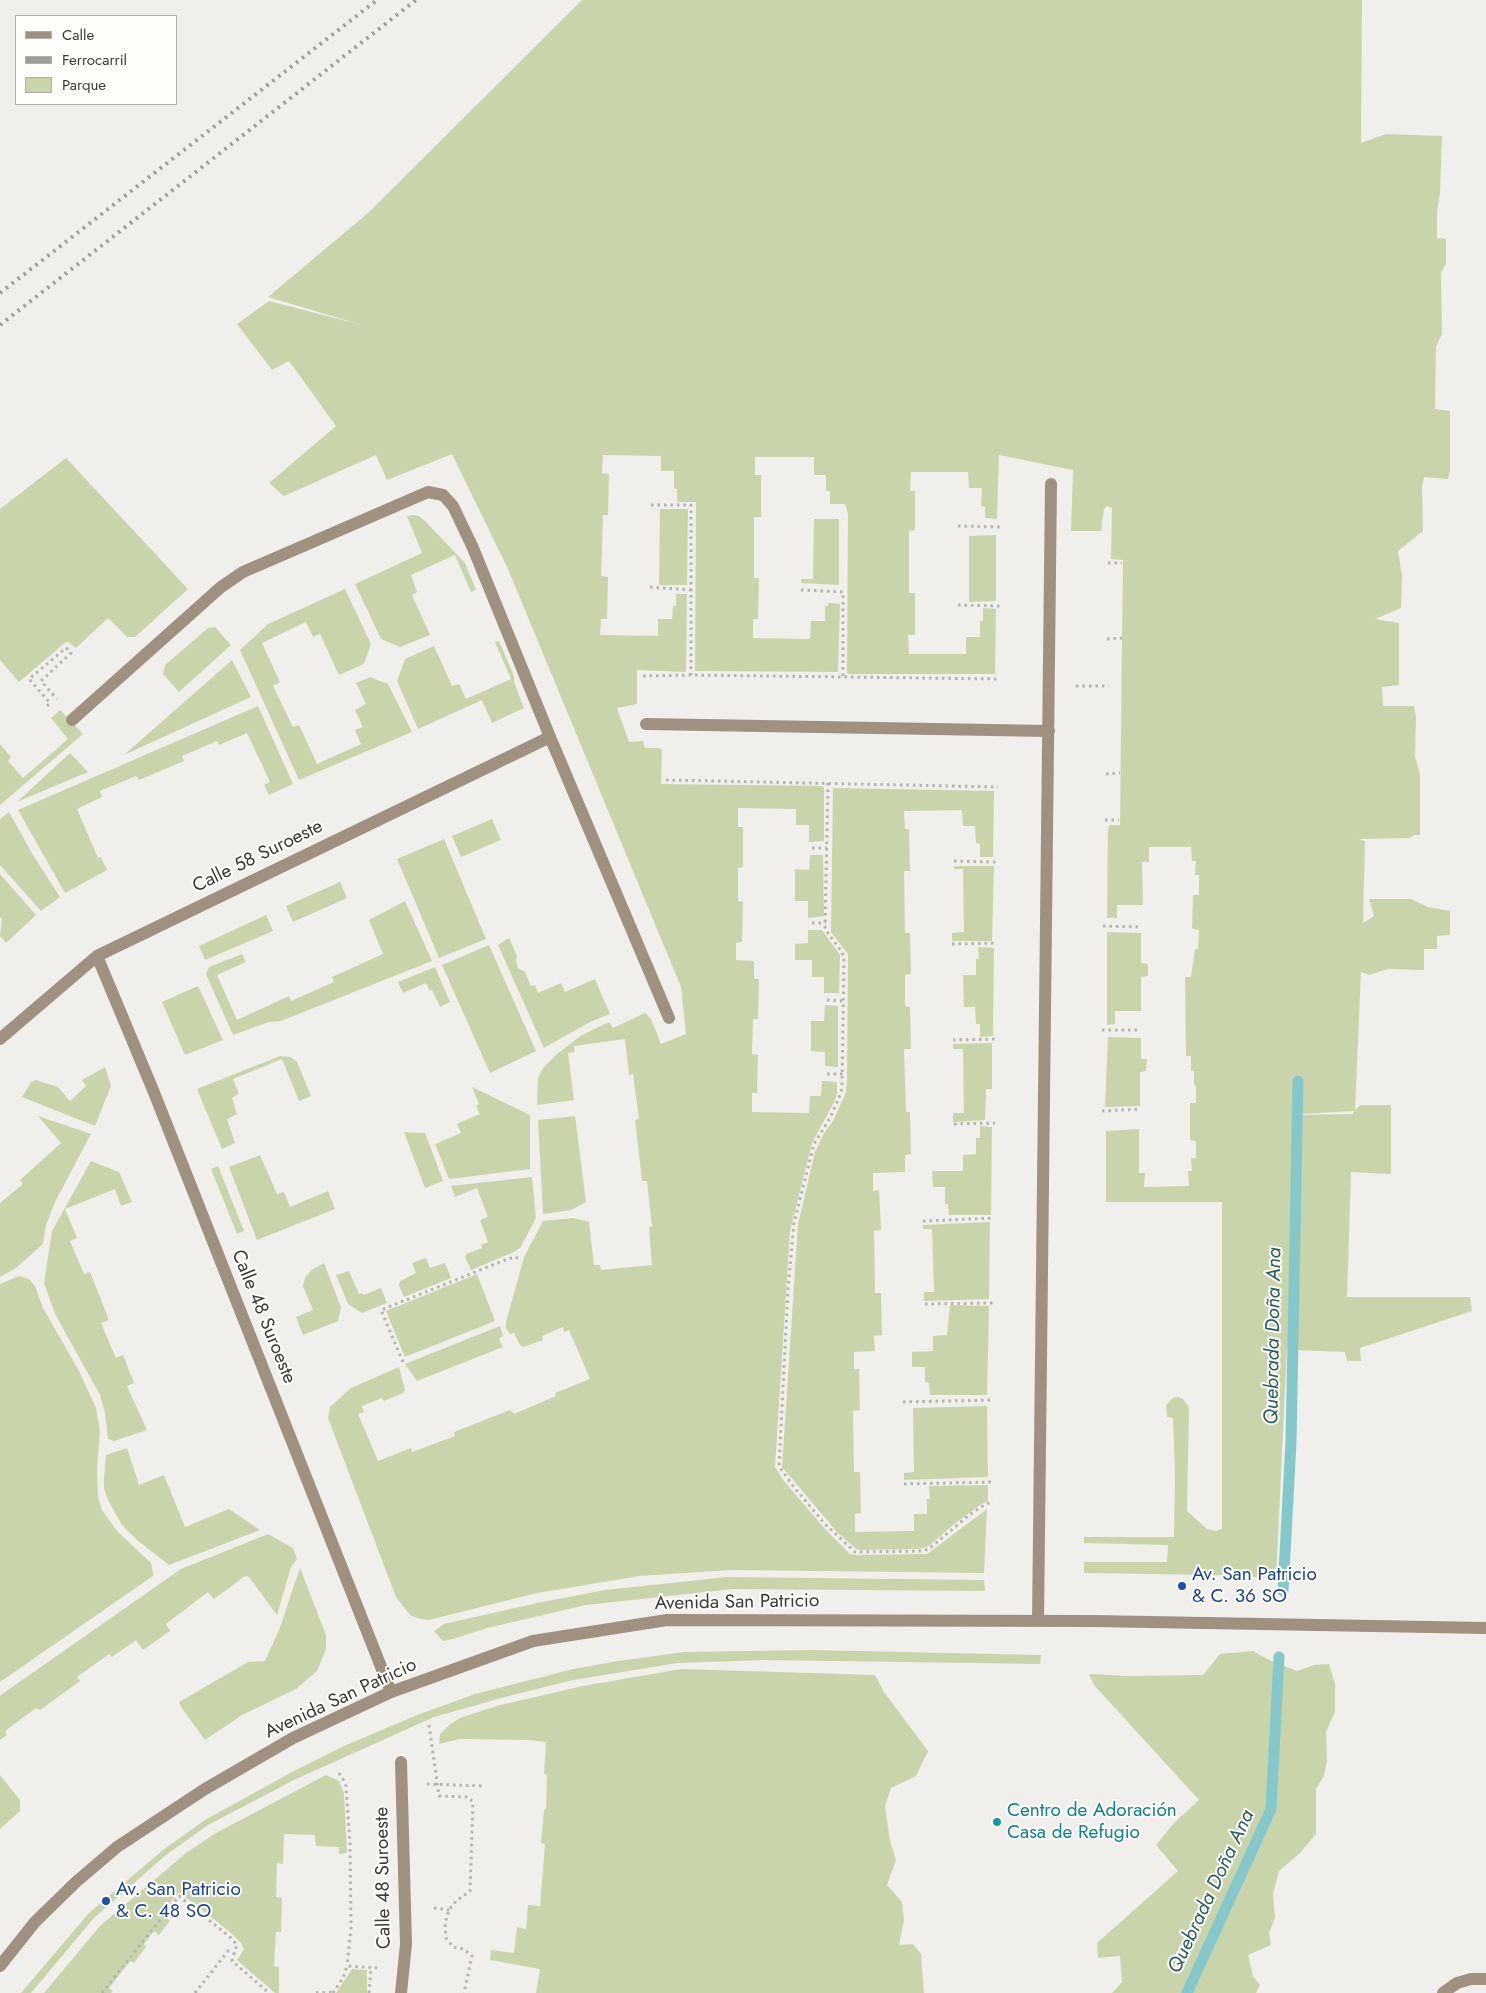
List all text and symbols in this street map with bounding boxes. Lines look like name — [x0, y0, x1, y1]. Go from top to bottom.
legend — [15, 15, 178, 105]
text: Calle — [62, 24, 94, 46]
text: Ferrocarril — [62, 49, 127, 71]
text: Parque — [62, 74, 106, 96]
street label: Calle 58 Suroeste — [189, 816, 327, 898]
street label: Calle 48 Suroeste — [226, 1247, 300, 1387]
water label: Quebrada Doña Ana — [1260, 1247, 1288, 1425]
place label: Av. San Patricio & C. 36 SO — [1192, 1564, 1317, 1608]
marker: Av. San Patricio & C. 36 SO — [1176, 1580, 1188, 1592]
street label: Avenida San Patricio — [654, 1590, 820, 1616]
street label: Avenida San Patricio — [262, 1654, 420, 1744]
place label: Centro de Adoración Casa de Refugio — [1007, 1800, 1177, 1844]
water label: Quebrada Doña Ana — [1164, 1806, 1260, 1978]
street label: Calle 48 Suroeste — [371, 1807, 397, 1949]
marker: Centro de Adoración Casa de Refugio — [991, 1816, 1003, 1828]
place label: Av. San Patricio & C. 48 SO — [116, 1879, 241, 1923]
marker: Av. San Patricio & C. 48 SO — [100, 1895, 112, 1907]

